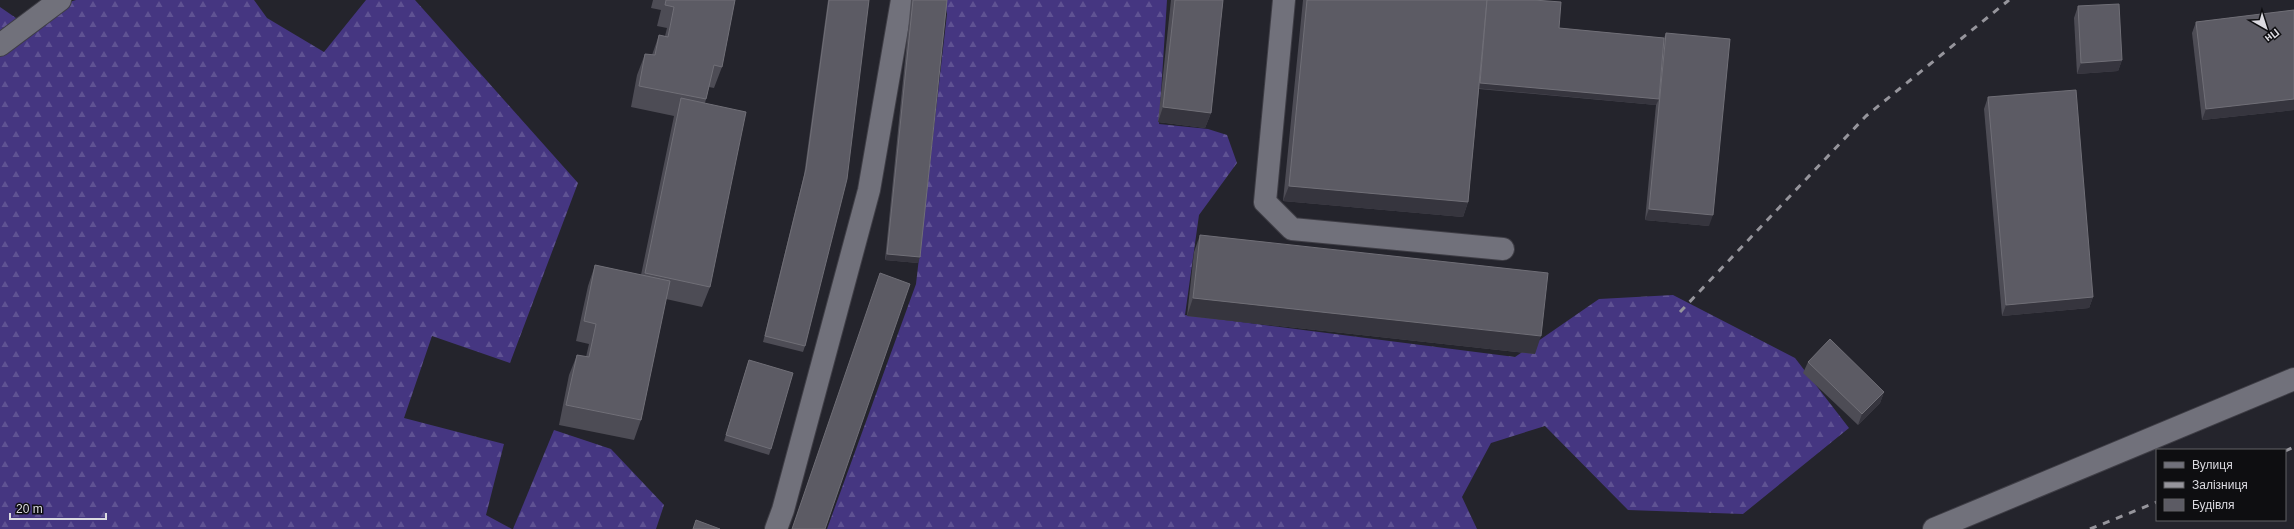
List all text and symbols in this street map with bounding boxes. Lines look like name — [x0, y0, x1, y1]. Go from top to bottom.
north arrow — [2246, 8, 2286, 48]
text: Пн — [2263, 27, 2282, 45]
legend — [2156, 449, 2286, 521]
text: Вулиця — [2192, 458, 2233, 472]
text: Залізниця — [2192, 478, 2248, 492]
scale bar — [10, 495, 106, 521]
text: Будівля — [2192, 498, 2234, 512]
text: 20 m — [16, 502, 43, 516]

